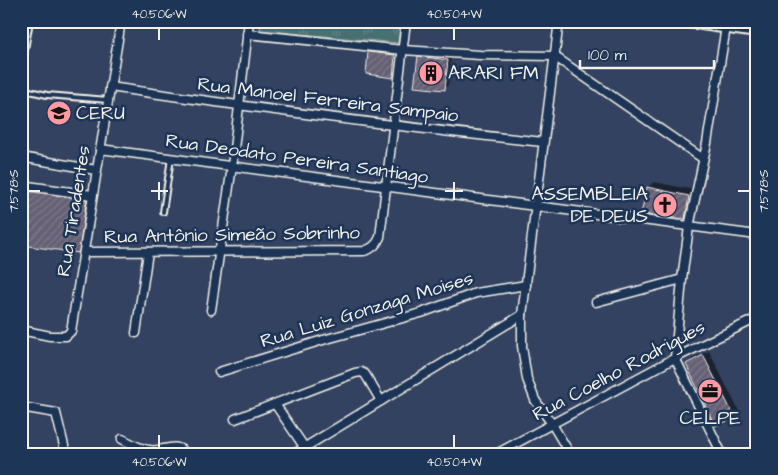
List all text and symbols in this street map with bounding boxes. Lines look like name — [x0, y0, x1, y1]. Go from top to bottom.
text: 40.506°W — [132, 6, 187, 23]
text: 40.504°W — [426, 6, 483, 23]
scale bar — [580, 38, 714, 70]
text: 100 m — [588, 45, 627, 66]
building icon: ARARI FM — [418, 60, 444, 86]
place label: ARARI FM — [448, 60, 539, 87]
street label: Rua Manoel Ferreira Sampaio — [196, 71, 460, 129]
school or university icon: CERU — [46, 100, 72, 126]
place label: CERU — [76, 100, 125, 127]
street label: Rua Deodato Pereira Santiago — [164, 127, 430, 192]
street label: Rua Tiradentes — [50, 144, 98, 278]
text: 7.578°S — [6, 169, 23, 213]
text: 7.578°S — [756, 169, 773, 213]
place label: ASSEMBLEIA DE DEUS — [531, 181, 648, 230]
church icon: ASSEMBLEIA DE DEUS — [652, 192, 678, 218]
street label: Rua Antônio Simeão Sobrinho — [104, 219, 360, 251]
street label: Rua Luiz Gonzaga Moises — [257, 265, 477, 356]
street label: Rua Coelho Rodrigues — [528, 314, 711, 429]
office icon: CELPE — [697, 378, 723, 404]
place label: CELPE — [679, 405, 741, 432]
text: 40.506°W — [132, 454, 187, 471]
text: 40.504°W — [426, 454, 483, 471]

